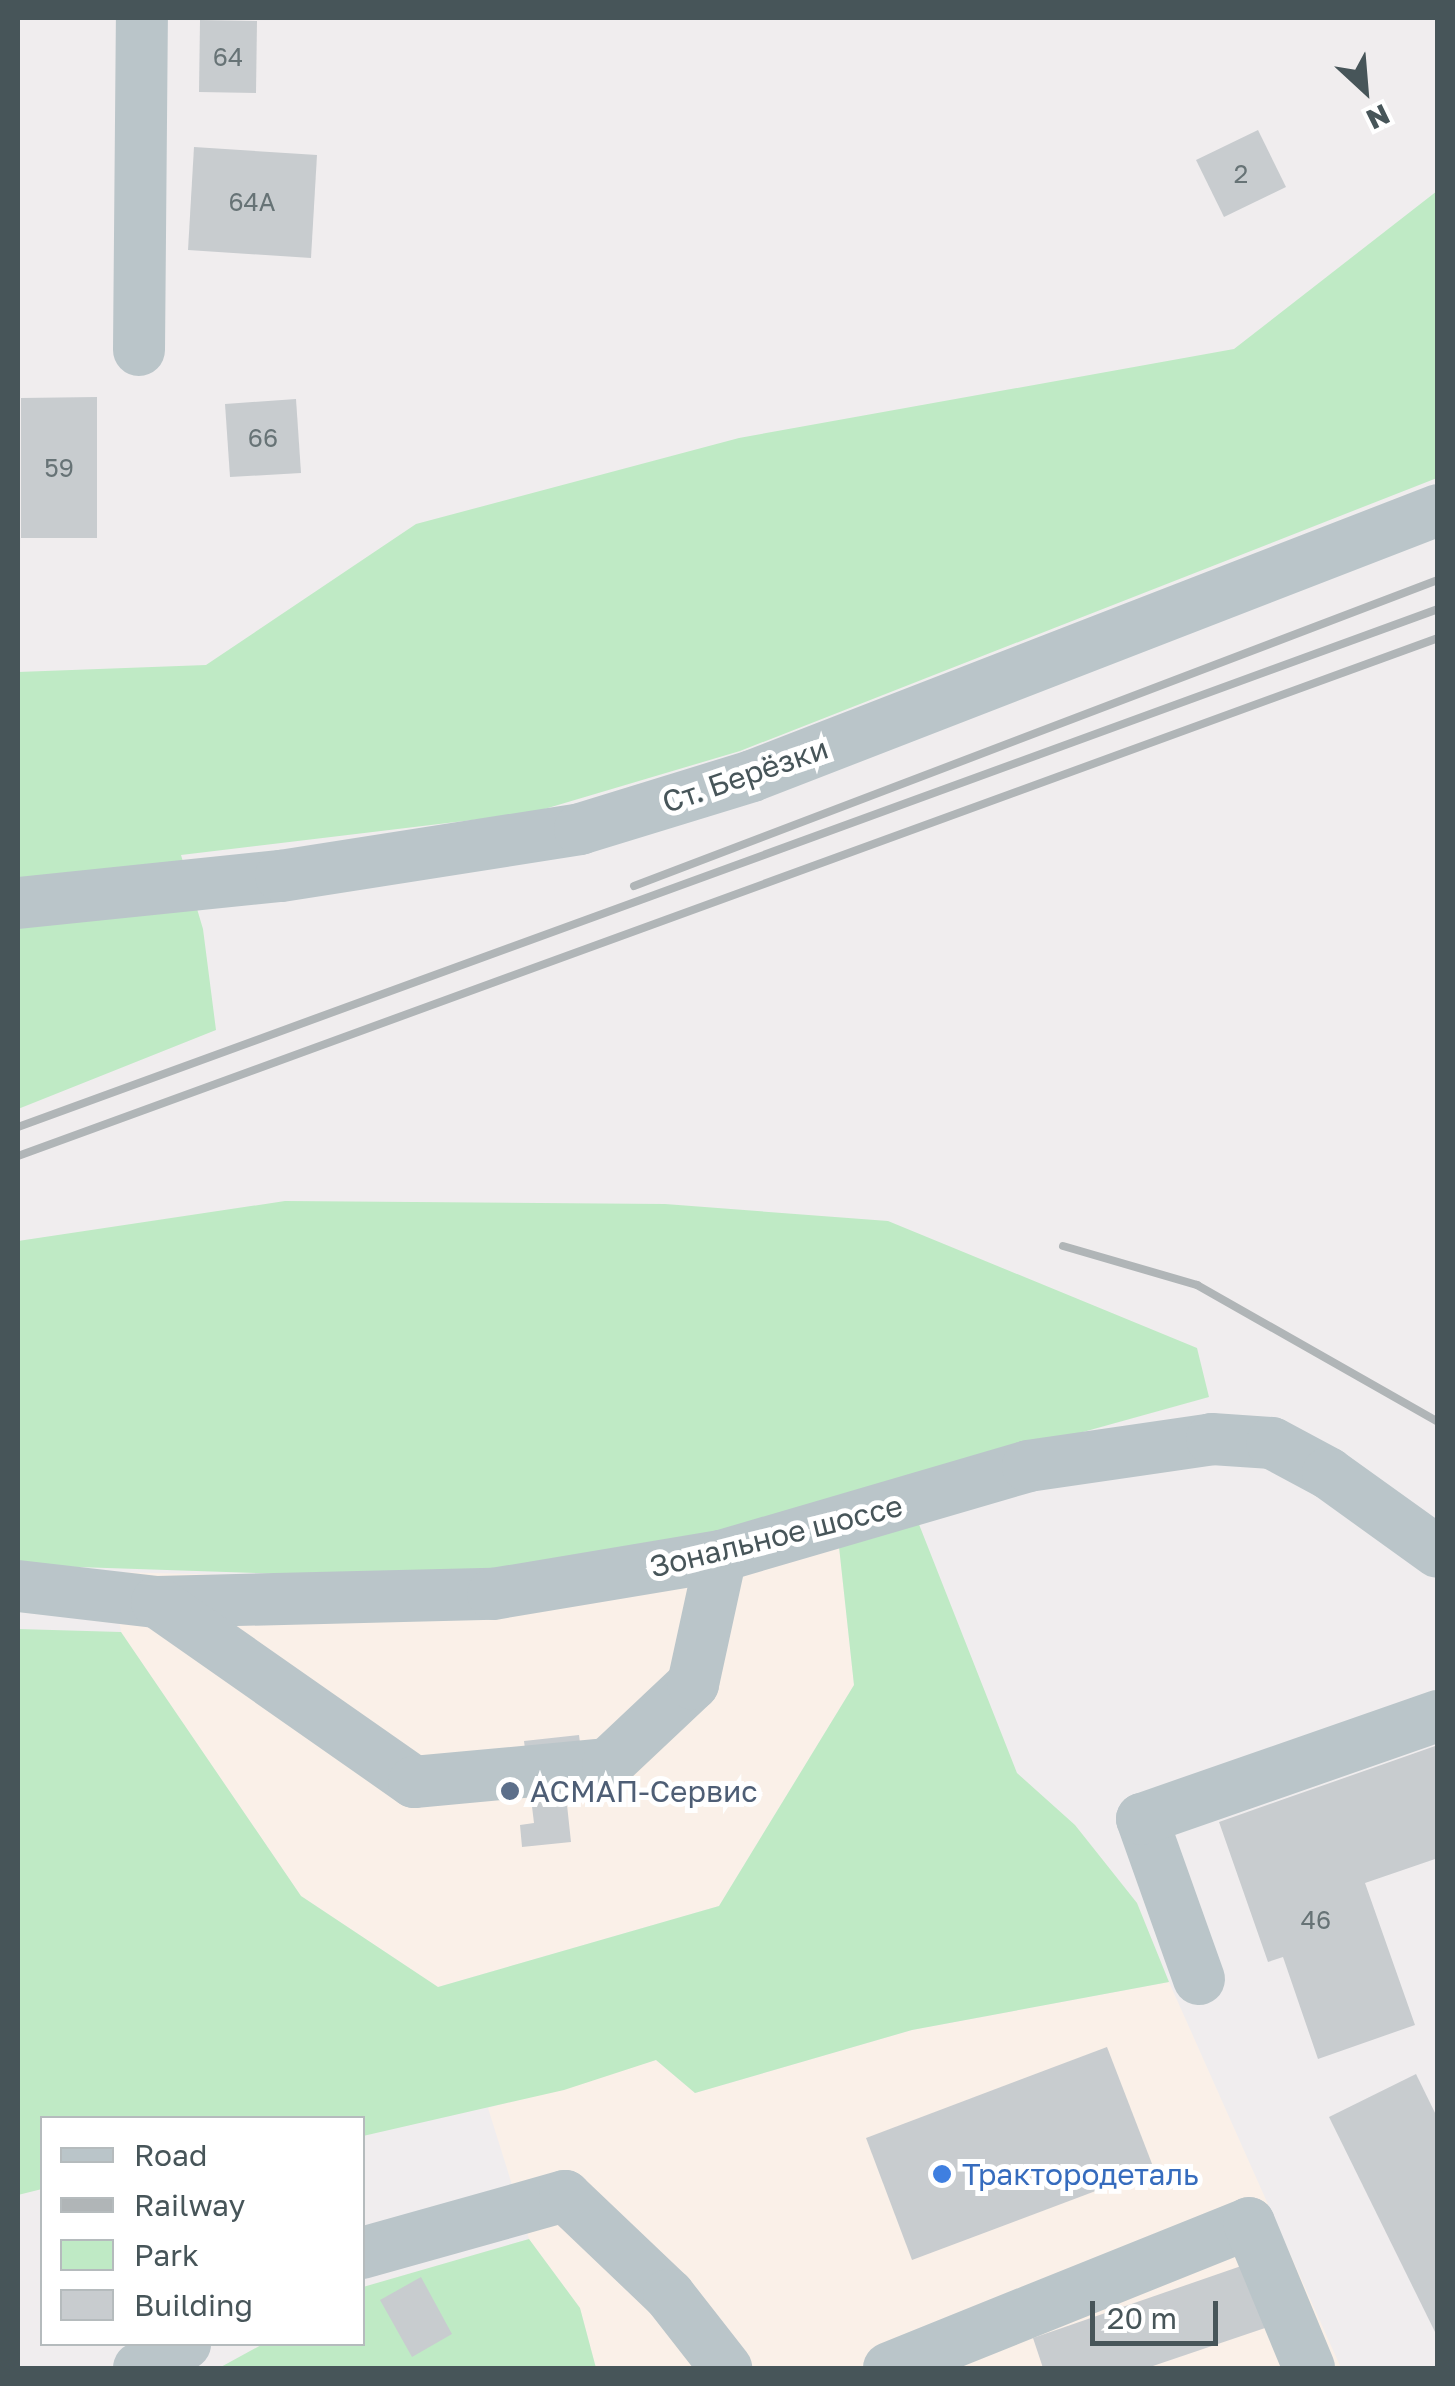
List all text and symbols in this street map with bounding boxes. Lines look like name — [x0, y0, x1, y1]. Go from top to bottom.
north arrow — [1315, 40, 1415, 140]
house number: 64 — [213, 42, 243, 72]
text: N — [1362, 98, 1395, 137]
house number: 2 — [1234, 159, 1248, 189]
house number: 64А — [228, 187, 276, 217]
house number: 66 — [248, 423, 278, 453]
house number: 59 — [44, 453, 74, 483]
street label: Ст. Берёзки — [657, 730, 833, 820]
street label: Зональное шоссе — [646, 1487, 906, 1585]
place label: АСМАП-Сервис — [530, 1773, 758, 1809]
marker: АСМАП-Сервис — [499, 1780, 521, 1802]
house number: 46 — [1301, 1905, 1331, 1935]
legend — [40, 2116, 365, 2346]
text: Road — [134, 2137, 208, 2173]
place label: Трактородеталь — [962, 2156, 1199, 2192]
marker: Трактородеталь — [931, 2163, 953, 2185]
text: Railway — [134, 2187, 245, 2223]
text: Park — [134, 2237, 199, 2273]
scale bar — [1095, 2281, 1222, 2343]
text: Building — [134, 2287, 253, 2323]
text: 20 m — [1107, 2300, 1177, 2336]

